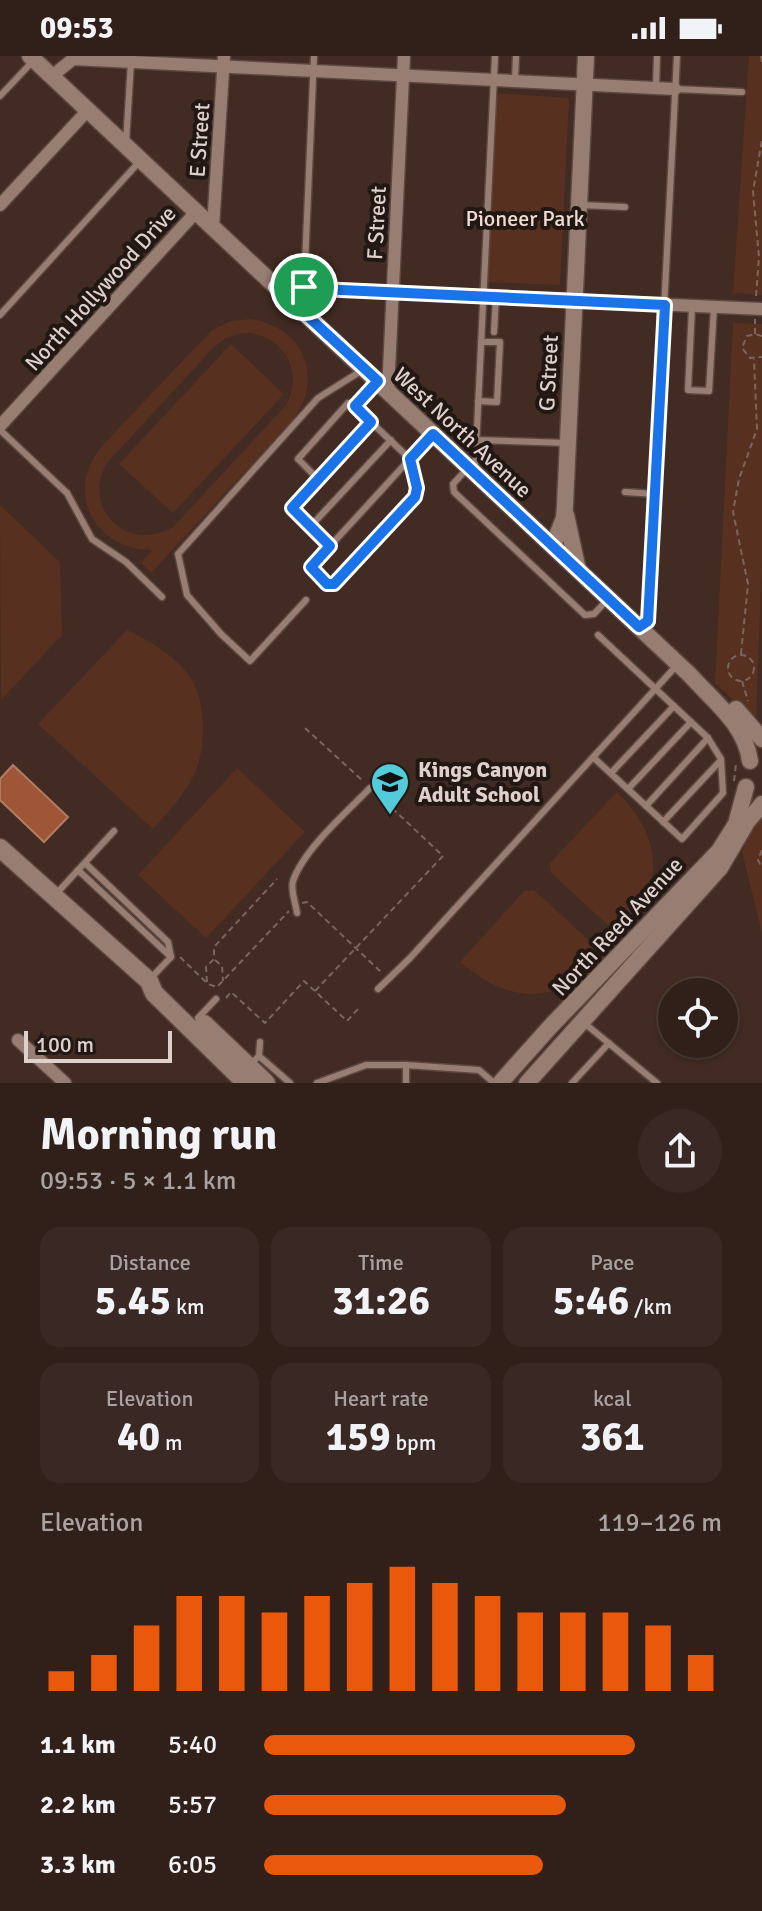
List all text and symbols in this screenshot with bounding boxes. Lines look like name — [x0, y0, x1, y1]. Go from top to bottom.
text: 09:53 — [40, 10, 114, 47]
street label: E Street — [183, 102, 216, 178]
street label: F Street — [361, 185, 392, 261]
street label: North Hollywood Drive — [19, 200, 182, 376]
park label: Pioneer Park — [465, 205, 585, 232]
pin — [270, 253, 338, 321]
icon: arrive — [282, 265, 326, 309]
street label: G Street — [533, 334, 564, 412]
street label: West North Avenue — [388, 361, 537, 503]
place label: Kings Canyon Adult School — [418, 756, 547, 808]
school or university icon: Kings Canyon Adult School — [369, 761, 411, 816]
street label: North Reed Avenue — [546, 851, 689, 1001]
map controls — [658, 978, 738, 1058]
button: locate — [658, 978, 738, 1058]
scale bar — [24, 1027, 172, 1063]
text: 100 m — [36, 1031, 94, 1058]
text: Morning run — [40, 1108, 277, 1162]
button: share — [638, 1109, 722, 1193]
text: 09:53 · 5 × 1.1 km — [40, 1165, 236, 1197]
text: Distance — [109, 1249, 191, 1276]
text: Time — [358, 1249, 404, 1276]
text: Pace — [590, 1249, 634, 1276]
text: 5.45 — [95, 1276, 171, 1326]
text: 31:26 — [332, 1276, 430, 1326]
text: 5:46 — [553, 1276, 629, 1326]
text: km — [171, 1293, 205, 1320]
text: /km — [629, 1293, 672, 1320]
text: Elevation — [106, 1385, 193, 1412]
text: Heart rate — [333, 1385, 429, 1412]
text: kcal — [593, 1385, 632, 1412]
text: 40 — [117, 1412, 160, 1462]
text: 159 — [326, 1412, 391, 1462]
text: 361 — [580, 1412, 645, 1462]
text: m — [160, 1429, 182, 1456]
text: bpm — [391, 1429, 436, 1456]
text: Elevation — [40, 1507, 144, 1539]
text: 119–126 m — [598, 1507, 722, 1539]
text: 1.1 km — [40, 1729, 116, 1761]
text: 5:40 — [168, 1729, 217, 1761]
text: 2.2 km — [40, 1789, 116, 1821]
text: 5:57 — [168, 1789, 217, 1821]
text: 3.3 km — [40, 1849, 116, 1881]
text: 6:05 — [168, 1849, 217, 1881]

